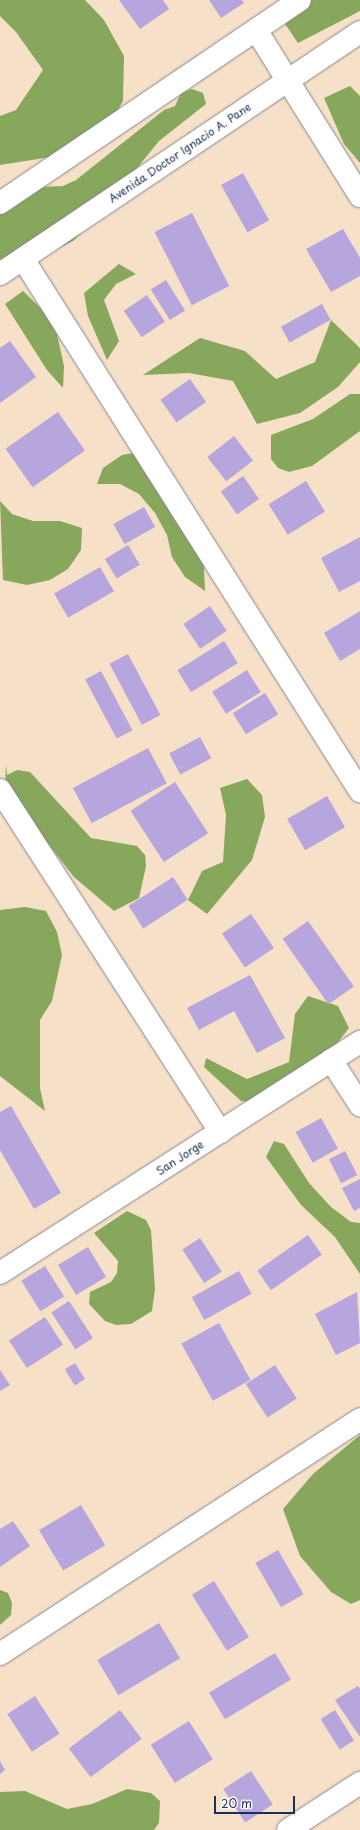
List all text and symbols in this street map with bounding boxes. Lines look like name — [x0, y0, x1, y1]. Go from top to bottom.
street label: Avenida Doctor Ignacio A. Pane — [106, 100, 254, 206]
street label: San Jorge — [154, 1138, 206, 1178]
scale bar — [216, 1788, 297, 1814]
text: 20 m — [221, 1794, 252, 1812]

